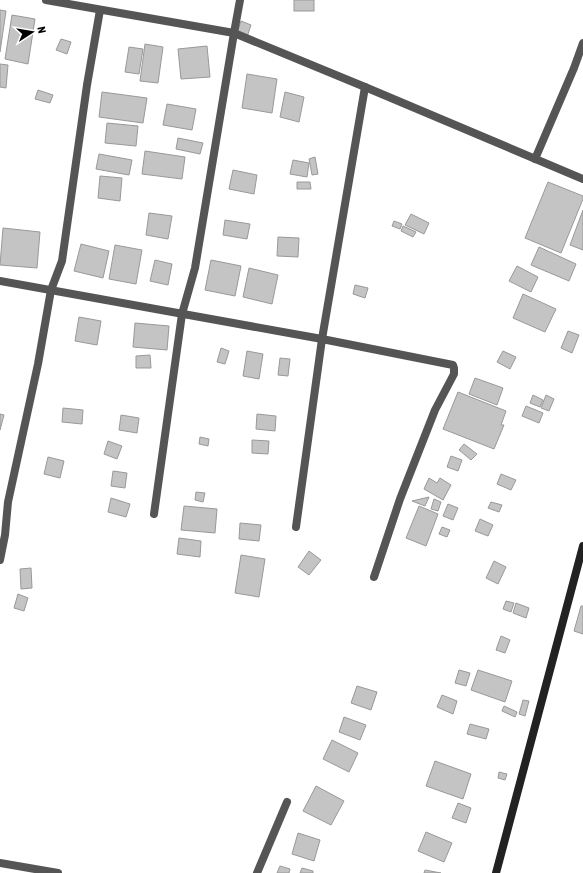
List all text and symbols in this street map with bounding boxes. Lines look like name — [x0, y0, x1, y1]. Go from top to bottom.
north arrow — [12, 12, 52, 52]
text: N — [35, 25, 48, 34]

